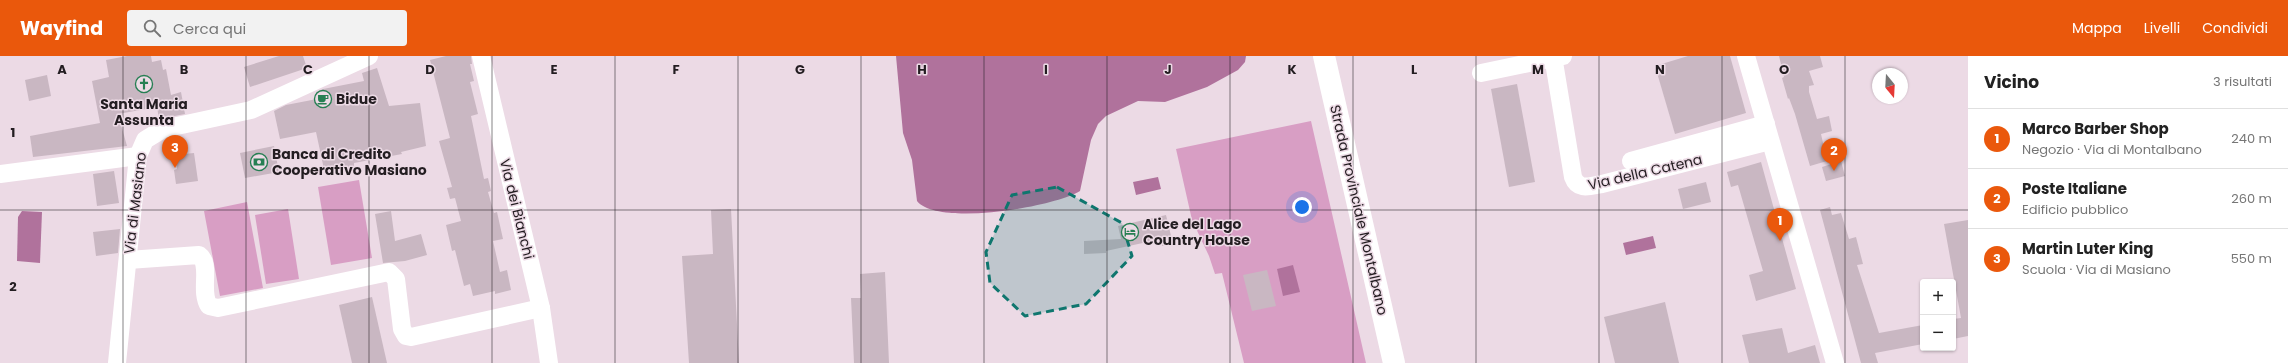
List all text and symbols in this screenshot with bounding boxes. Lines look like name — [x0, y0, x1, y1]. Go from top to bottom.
search box — [127, 10, 407, 46]
text: Wayfind — [20, 15, 103, 42]
icon: search — [141, 17, 163, 39]
text: Cerca qui — [173, 18, 246, 39]
text: Mappa — [2072, 18, 2122, 38]
text: Livelli — [2144, 18, 2180, 38]
text: Condividi — [2202, 18, 2268, 38]
text: A — [57, 60, 67, 79]
text: B — [180, 60, 189, 79]
text: C — [303, 60, 313, 79]
text: D — [425, 60, 435, 79]
text: E — [550, 60, 558, 79]
text: F — [672, 60, 680, 79]
text: G — [795, 60, 805, 79]
text: H — [917, 60, 927, 79]
text: I — [1044, 60, 1048, 79]
text: J — [1164, 60, 1172, 79]
text: K — [1287, 60, 1297, 79]
text: L — [1411, 60, 1417, 79]
text: M — [1532, 60, 1544, 79]
text: N — [1655, 60, 1665, 79]
text: O — [1779, 60, 1789, 79]
north arrow — [1872, 68, 1908, 104]
text: Vicino — [1984, 70, 2039, 94]
text: 3 risultati — [2213, 72, 2272, 91]
church icon: Santa Maria Assunta — [134, 74, 154, 94]
cafe icon: Bidue — [313, 89, 333, 109]
place label: Bidue — [336, 89, 377, 109]
place label: Santa Maria Assunta — [100, 94, 188, 130]
street label: Strada Provinciale Montalbano — [1325, 103, 1393, 317]
text: Marco Barber Shop — [2022, 118, 2169, 139]
text: 1 — [11, 123, 15, 142]
text: 1 — [1995, 129, 1999, 148]
text: 240 m — [2231, 129, 2272, 148]
pin: 3 — [162, 135, 188, 168]
pin: 2 — [1821, 138, 1847, 171]
text: Negozio · Via di Montalbano — [2022, 140, 2202, 159]
place label: Banca di Credito Cooperativo Masiano — [272, 144, 427, 180]
street label: Via della Catena — [1586, 149, 1704, 195]
street label: Via di Masiano — [119, 151, 151, 255]
bank icon: Banca di Credito Cooperativo Masiano — [249, 152, 269, 172]
street label: Via dei Bianchi — [495, 157, 539, 261]
text: Poste Italiane — [2022, 178, 2127, 199]
text: 2 — [1993, 189, 2001, 208]
text: 260 m — [2231, 189, 2272, 208]
your location — [1292, 197, 1312, 217]
text: Edificio pubblico — [2022, 200, 2128, 219]
pin: 1 — [1767, 208, 1793, 241]
place label: Alice del Lago Country House — [1143, 214, 1250, 250]
hotel icon: Alice del Lago Country House — [1120, 222, 1140, 242]
text: Martin Luter King — [2022, 238, 2154, 259]
text: 3 — [1993, 249, 2001, 268]
text: 550 m — [2231, 249, 2272, 268]
text: Scuola · Via di Masiano — [2022, 260, 2171, 279]
text: 2 — [9, 277, 17, 296]
map controls — [1920, 279, 1956, 351]
button: + — [1920, 279, 1956, 315]
button: − — [1920, 315, 1956, 351]

